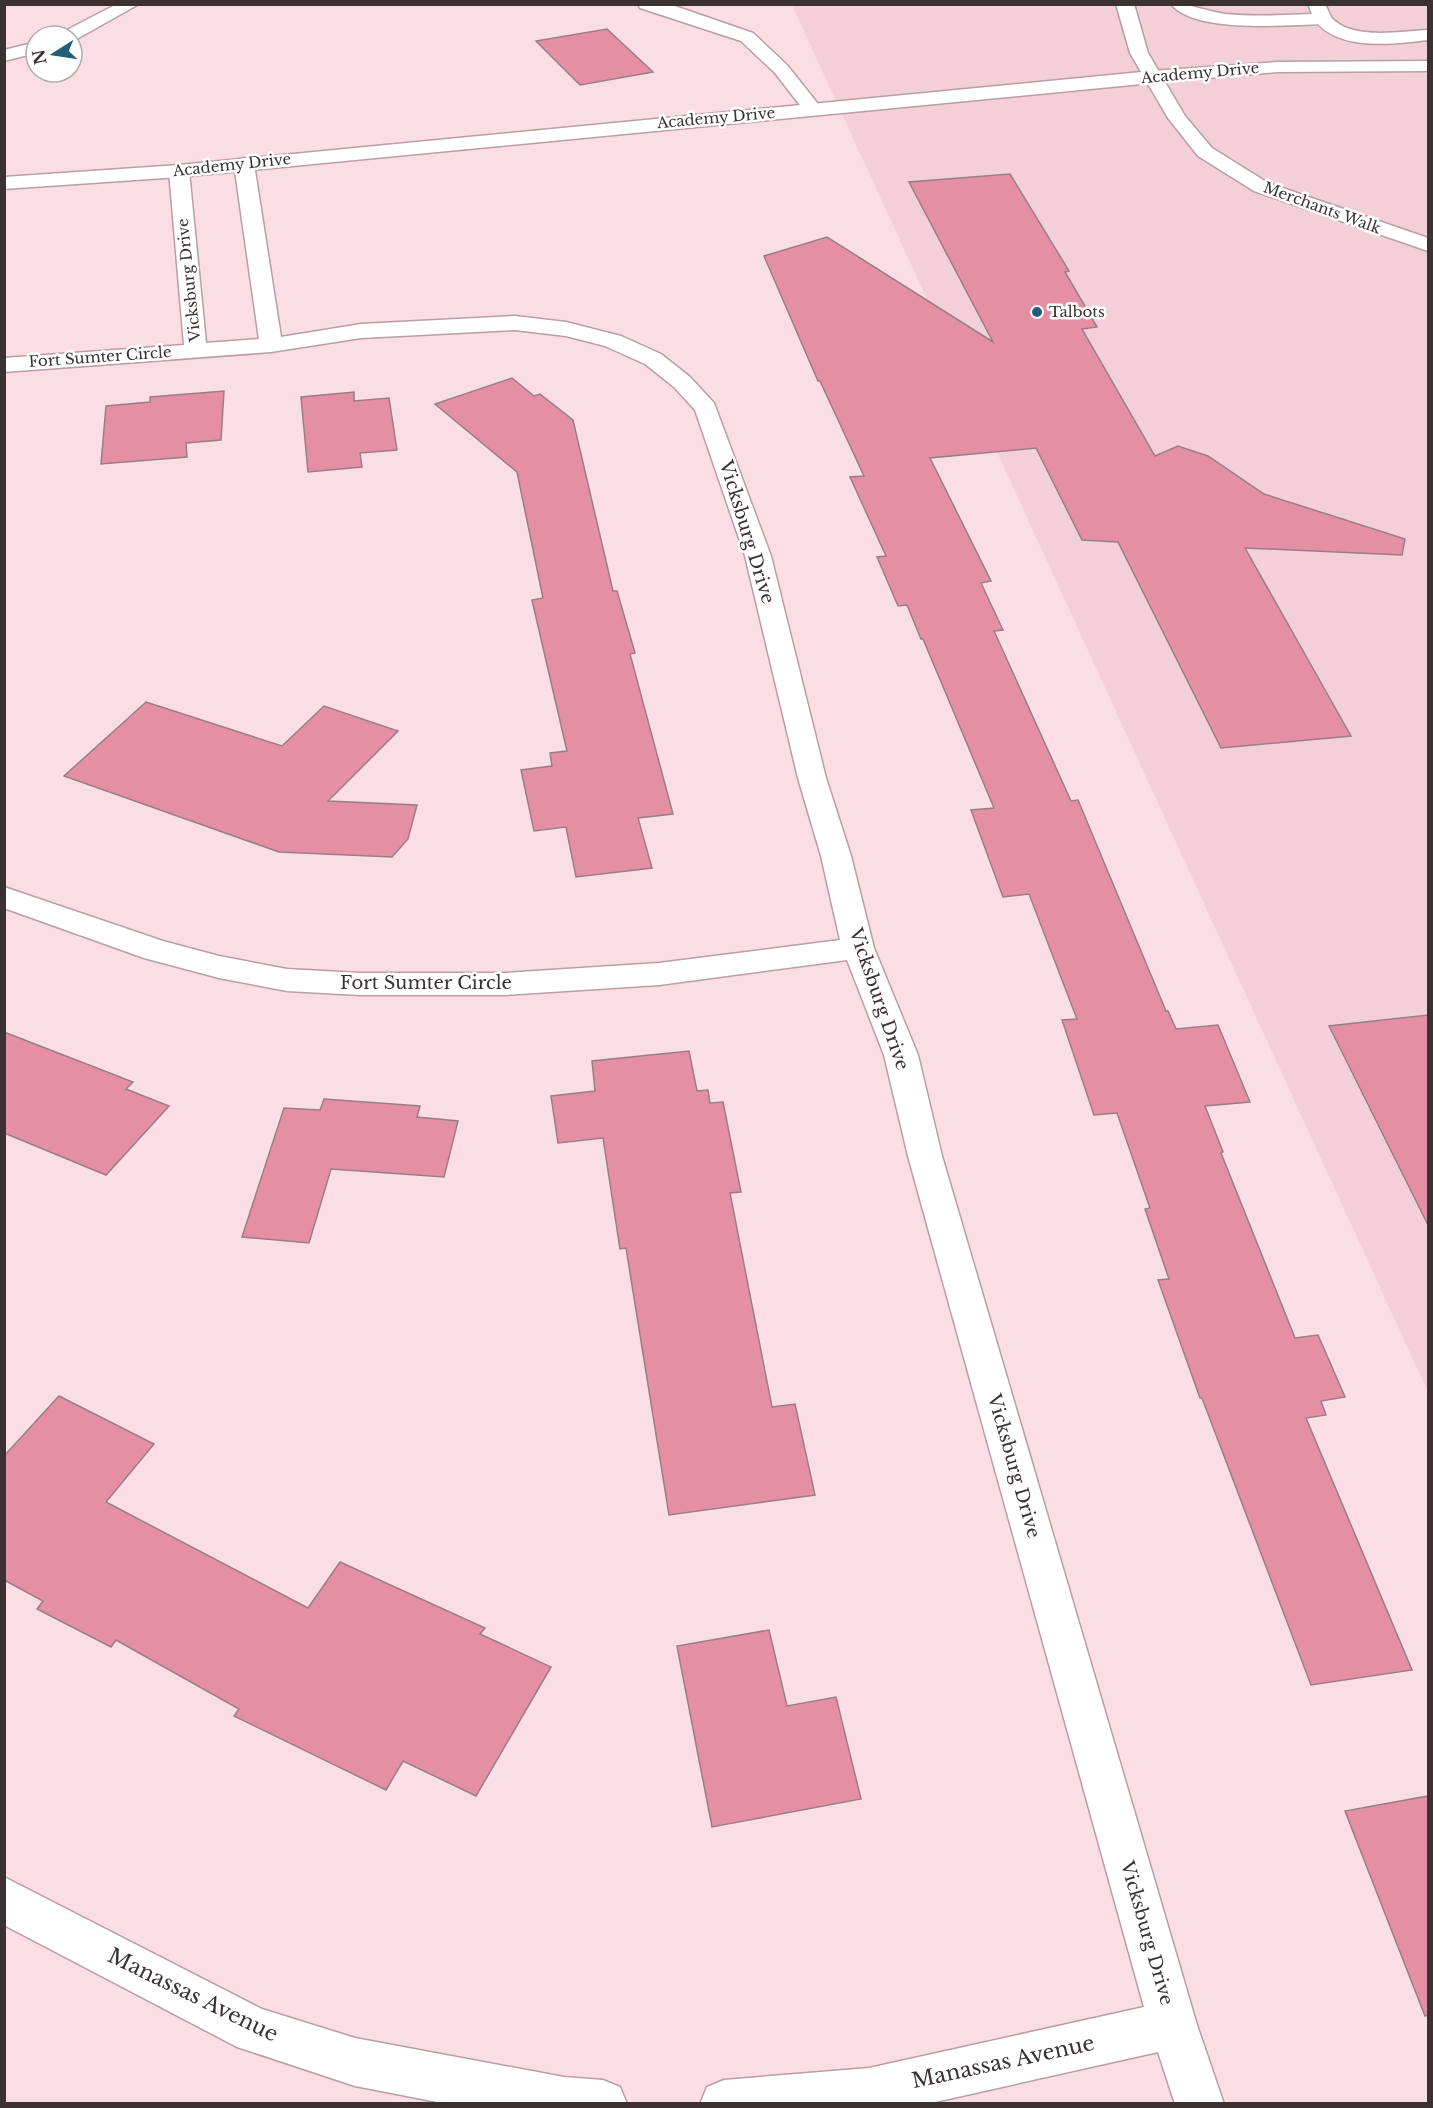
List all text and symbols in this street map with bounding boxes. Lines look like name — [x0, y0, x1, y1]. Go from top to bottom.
north arrow — [24, 24, 84, 84]
text: N — [28, 48, 51, 67]
street label: Academy Drive — [1139, 58, 1260, 87]
street label: Academy Drive — [655, 103, 776, 132]
street label: Academy Drive — [171, 149, 292, 180]
street label: Merchants Walk — [1261, 177, 1384, 238]
street label: Vicksburg Drive — [173, 217, 205, 344]
place label: Talbots — [1049, 302, 1105, 321]
marker: Talbots — [1030, 305, 1044, 319]
street label: Fort Sumter Circle — [28, 342, 172, 371]
street label: Vicksburg Drive — [714, 457, 779, 606]
street label: Vicksburg Drive — [844, 924, 914, 1073]
street label: Fort Sumter Circle — [340, 972, 512, 994]
street label: Vicksburg Drive — [983, 1391, 1045, 1540]
street label: Vicksburg Drive — [1116, 1858, 1178, 2007]
street label: Manassas Avenue — [104, 1943, 282, 2047]
street label: Manassas Avenue — [909, 2030, 1097, 2094]

